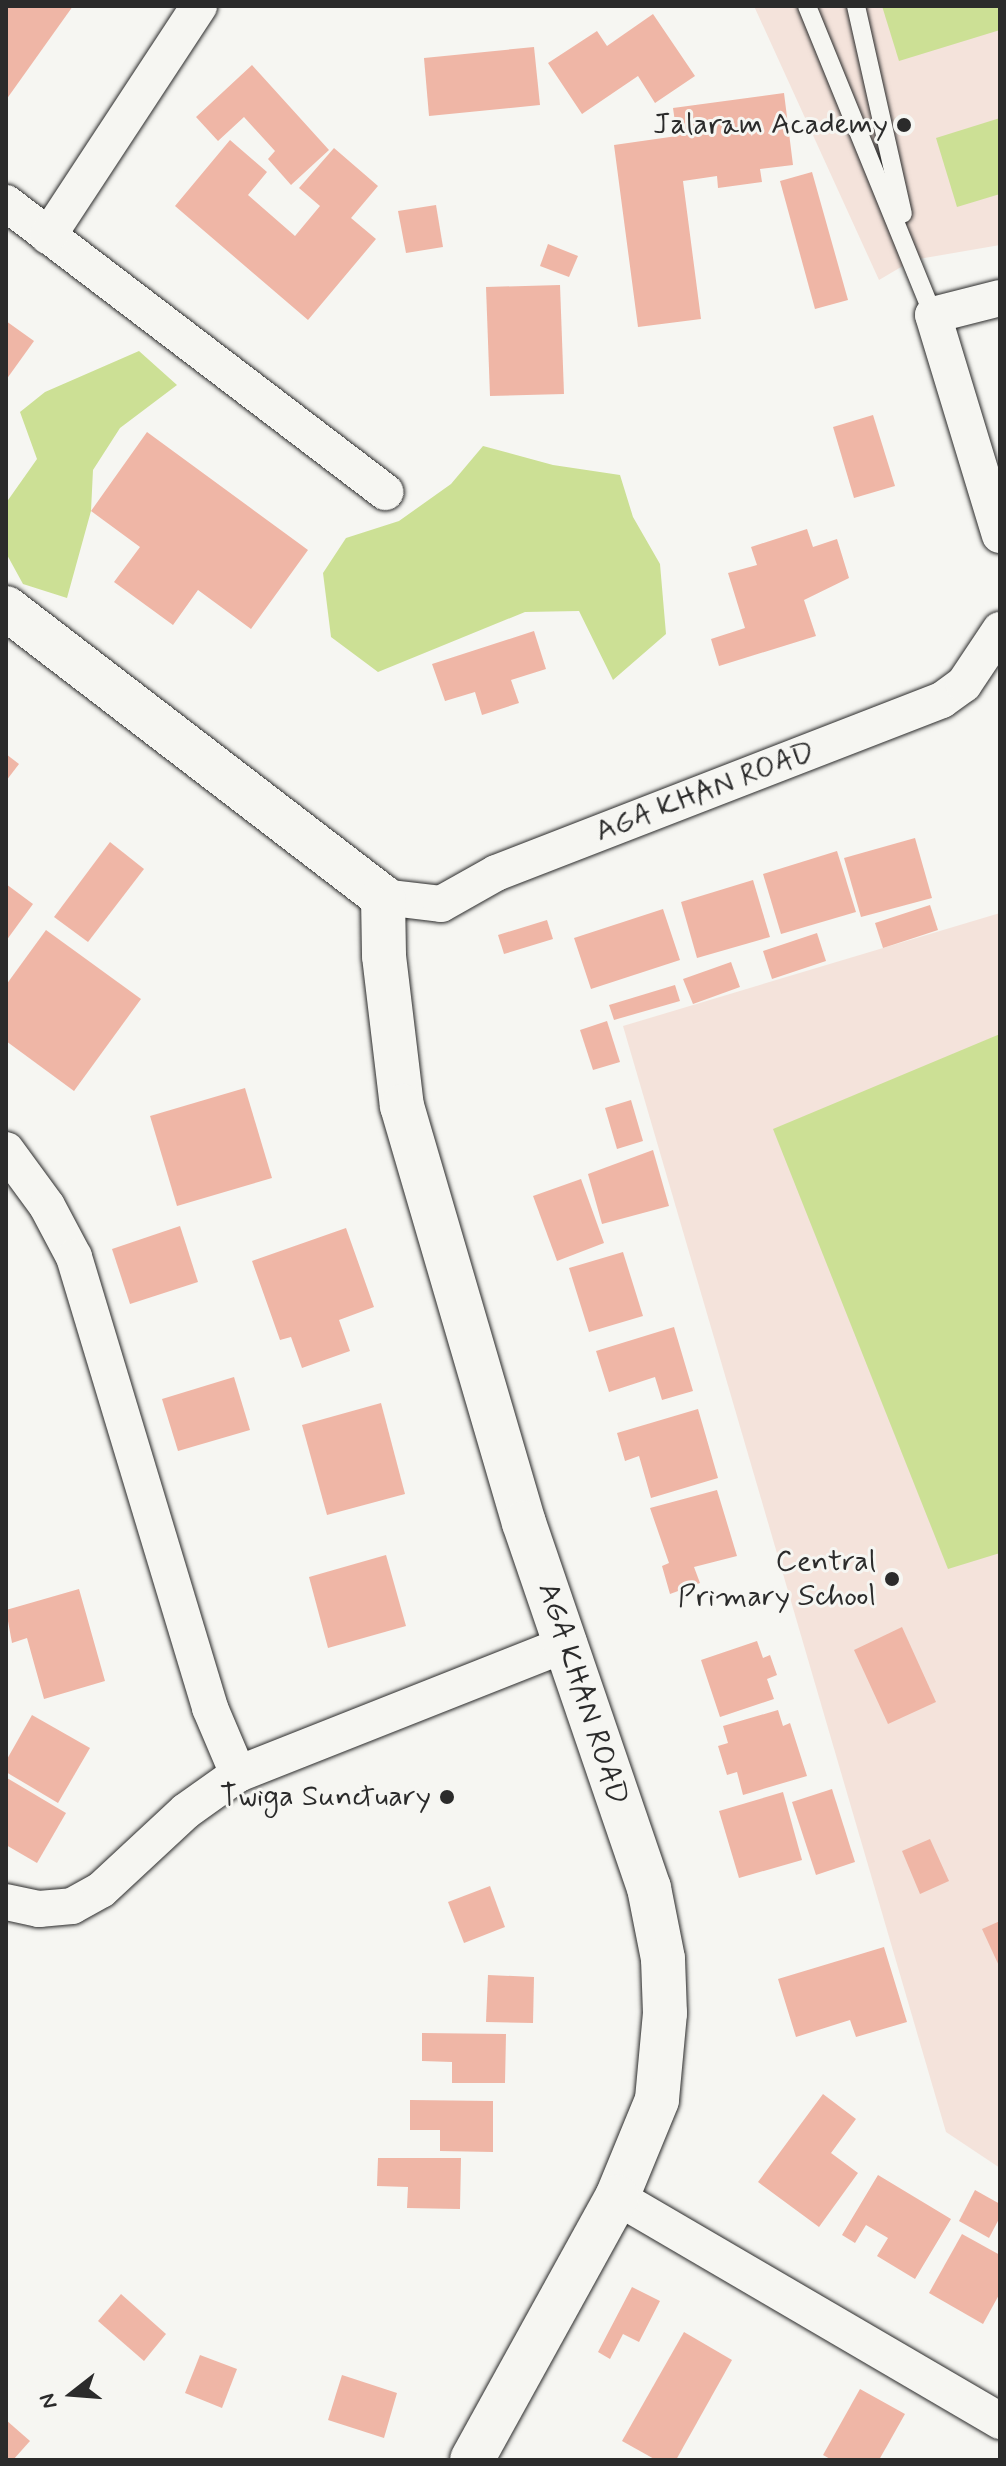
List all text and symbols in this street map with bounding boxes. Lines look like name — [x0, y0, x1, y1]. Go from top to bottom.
place label: Jalaram Academy — [648, 107, 888, 143]
marker: Jalaram Academy — [895, 116, 913, 134]
street label: AGA KHAN ROAD — [592, 734, 818, 850]
place label: Central Primary School — [678, 1544, 876, 1614]
marker: Central Primary School — [883, 1570, 901, 1588]
street label: AGA KHAN ROAD — [530, 1580, 634, 1808]
place label: Twiga Sunctuary — [223, 1779, 431, 1815]
marker: Twiga Sunctuary — [438, 1788, 456, 1806]
north arrow — [32, 2354, 112, 2434]
text: N — [34, 2390, 65, 2412]

